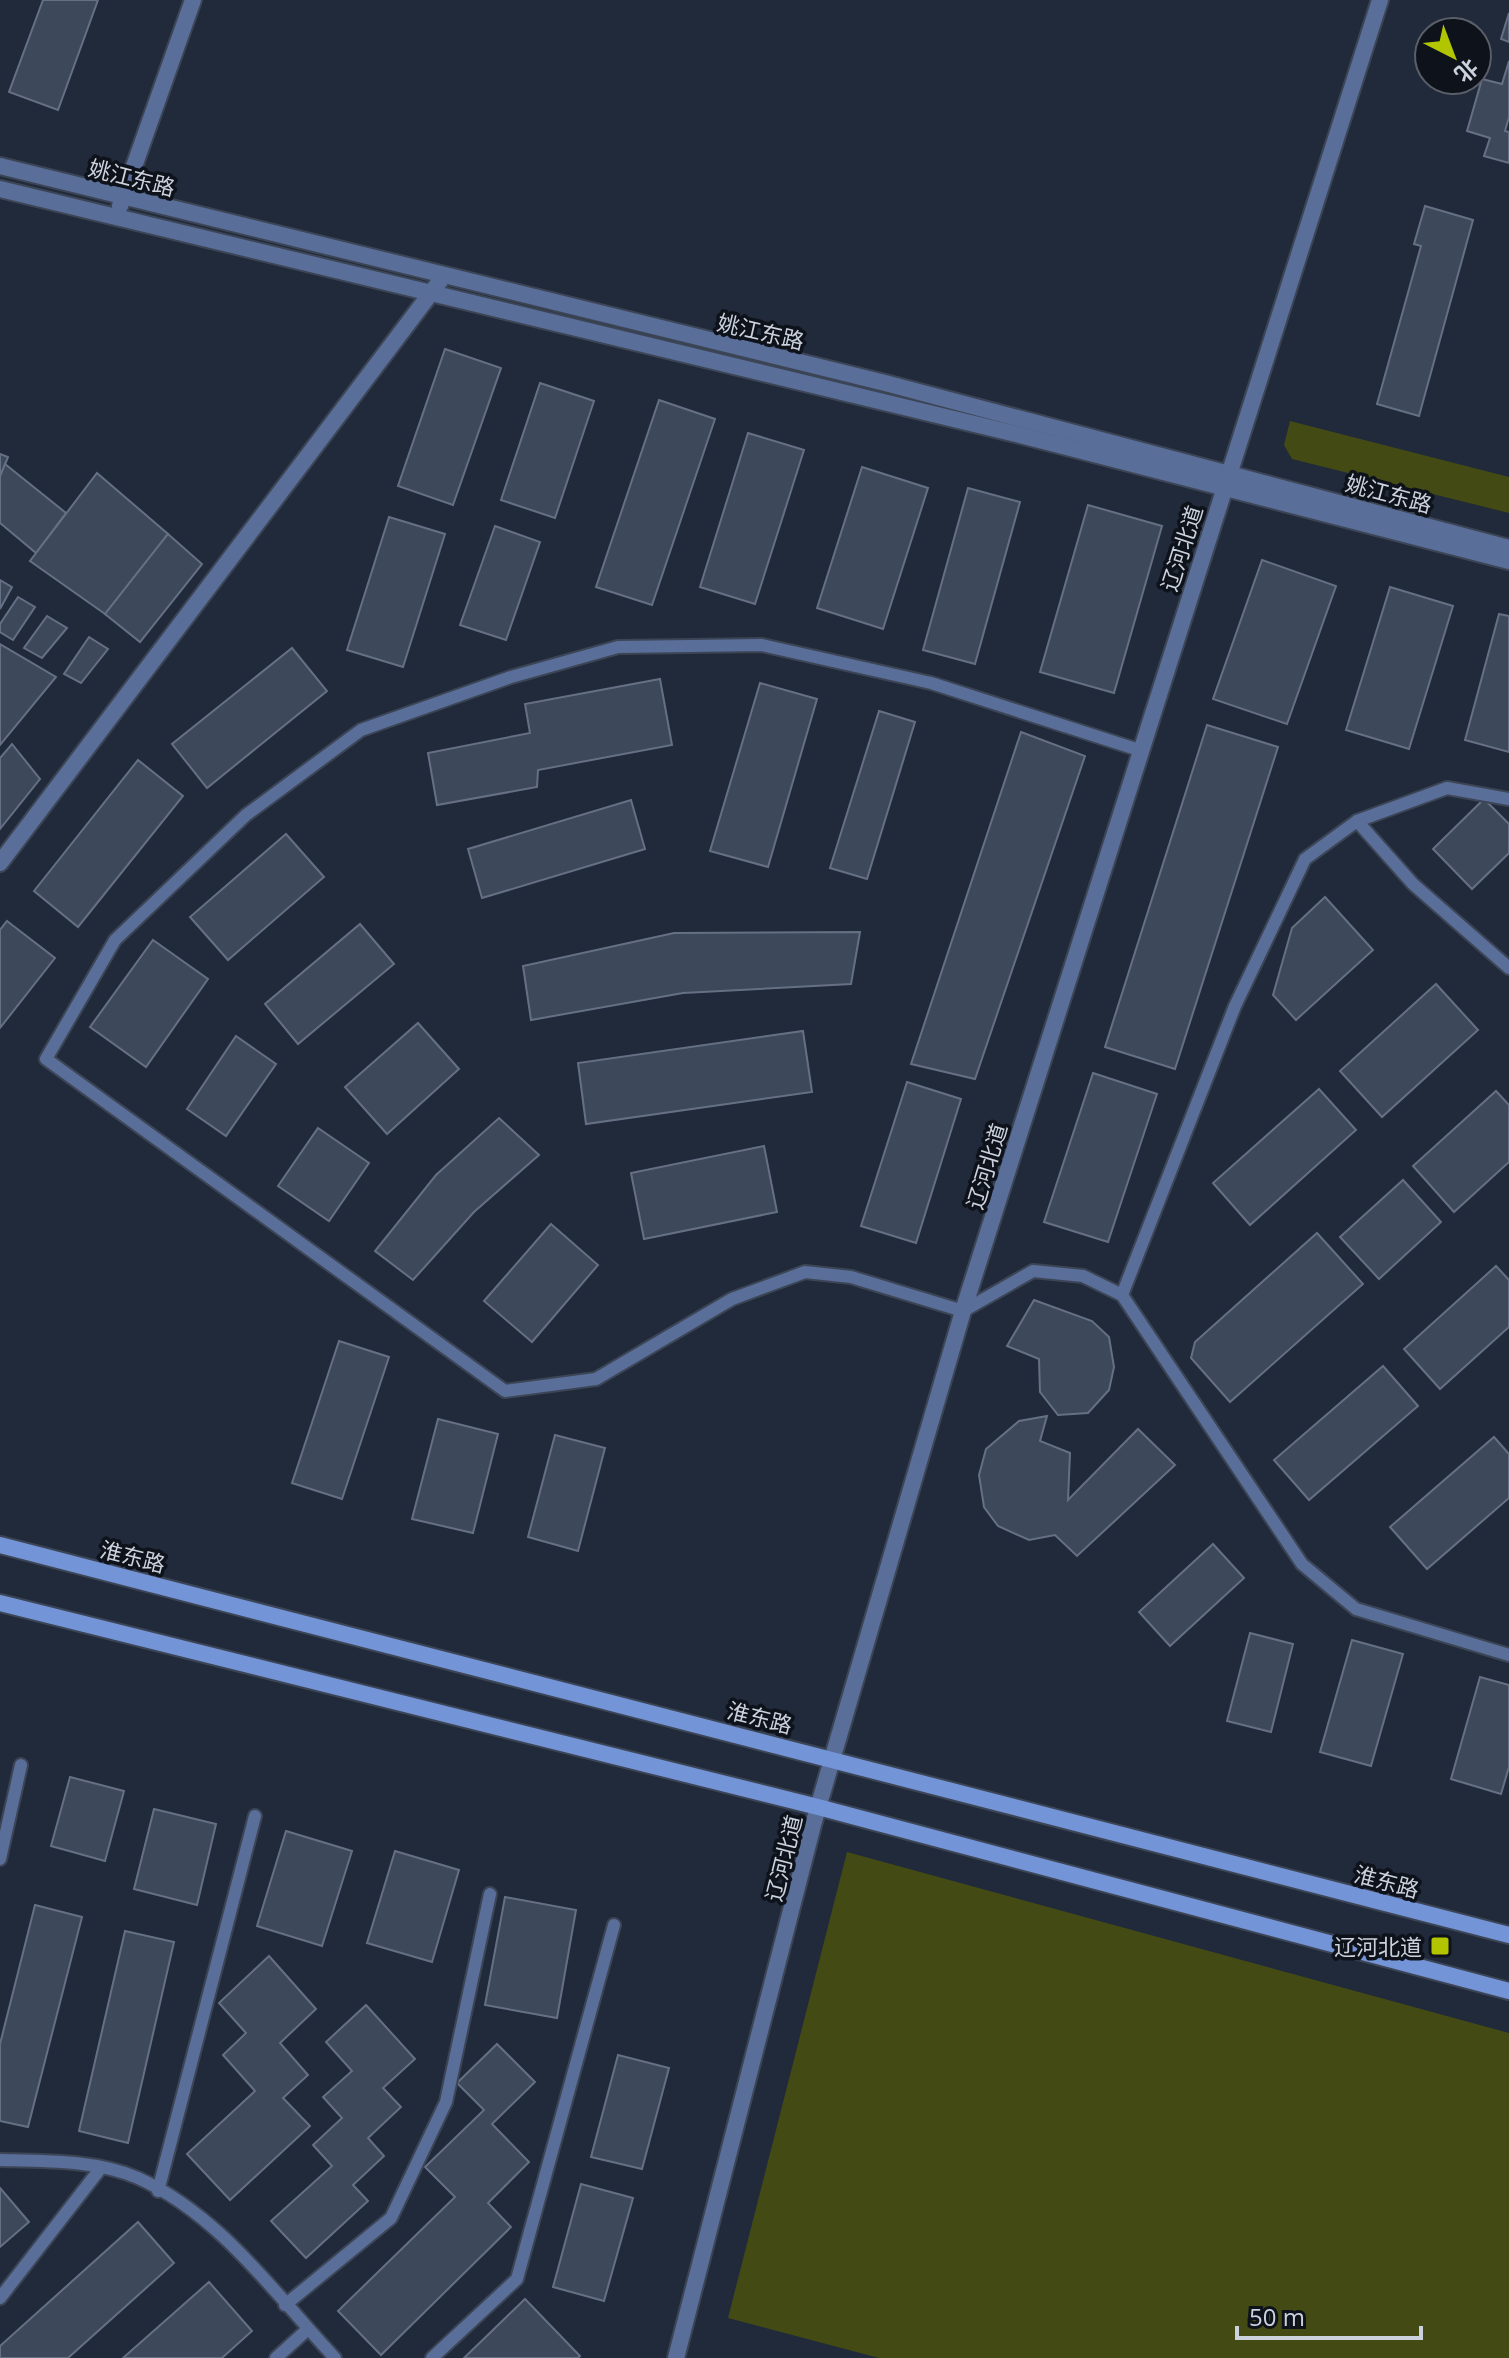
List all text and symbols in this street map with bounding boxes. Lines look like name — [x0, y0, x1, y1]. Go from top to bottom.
north arrow — [1413, 16, 1493, 96]
text: 北 — [1449, 53, 1485, 90]
street label: 姚江东路 — [86, 152, 178, 202]
street label: 姚江东路 — [715, 306, 807, 356]
street label: 姚江东路 — [1343, 467, 1435, 519]
street label: 辽河北道 — [1153, 502, 1209, 594]
street label: 辽河北道 — [959, 1120, 1013, 1212]
street label: 淮东路 — [97, 1533, 169, 1579]
street label: 淮东路 — [724, 1694, 796, 1740]
street label: 辽河北道 — [758, 1812, 808, 1904]
street label: 淮东路 — [1351, 1858, 1423, 1904]
place label: 辽河北道 — [1334, 1931, 1422, 1961]
marker: 辽河北道 — [1429, 1935, 1451, 1957]
scale bar — [1237, 2290, 1421, 2340]
text: 50 m — [1249, 2300, 1305, 2333]

